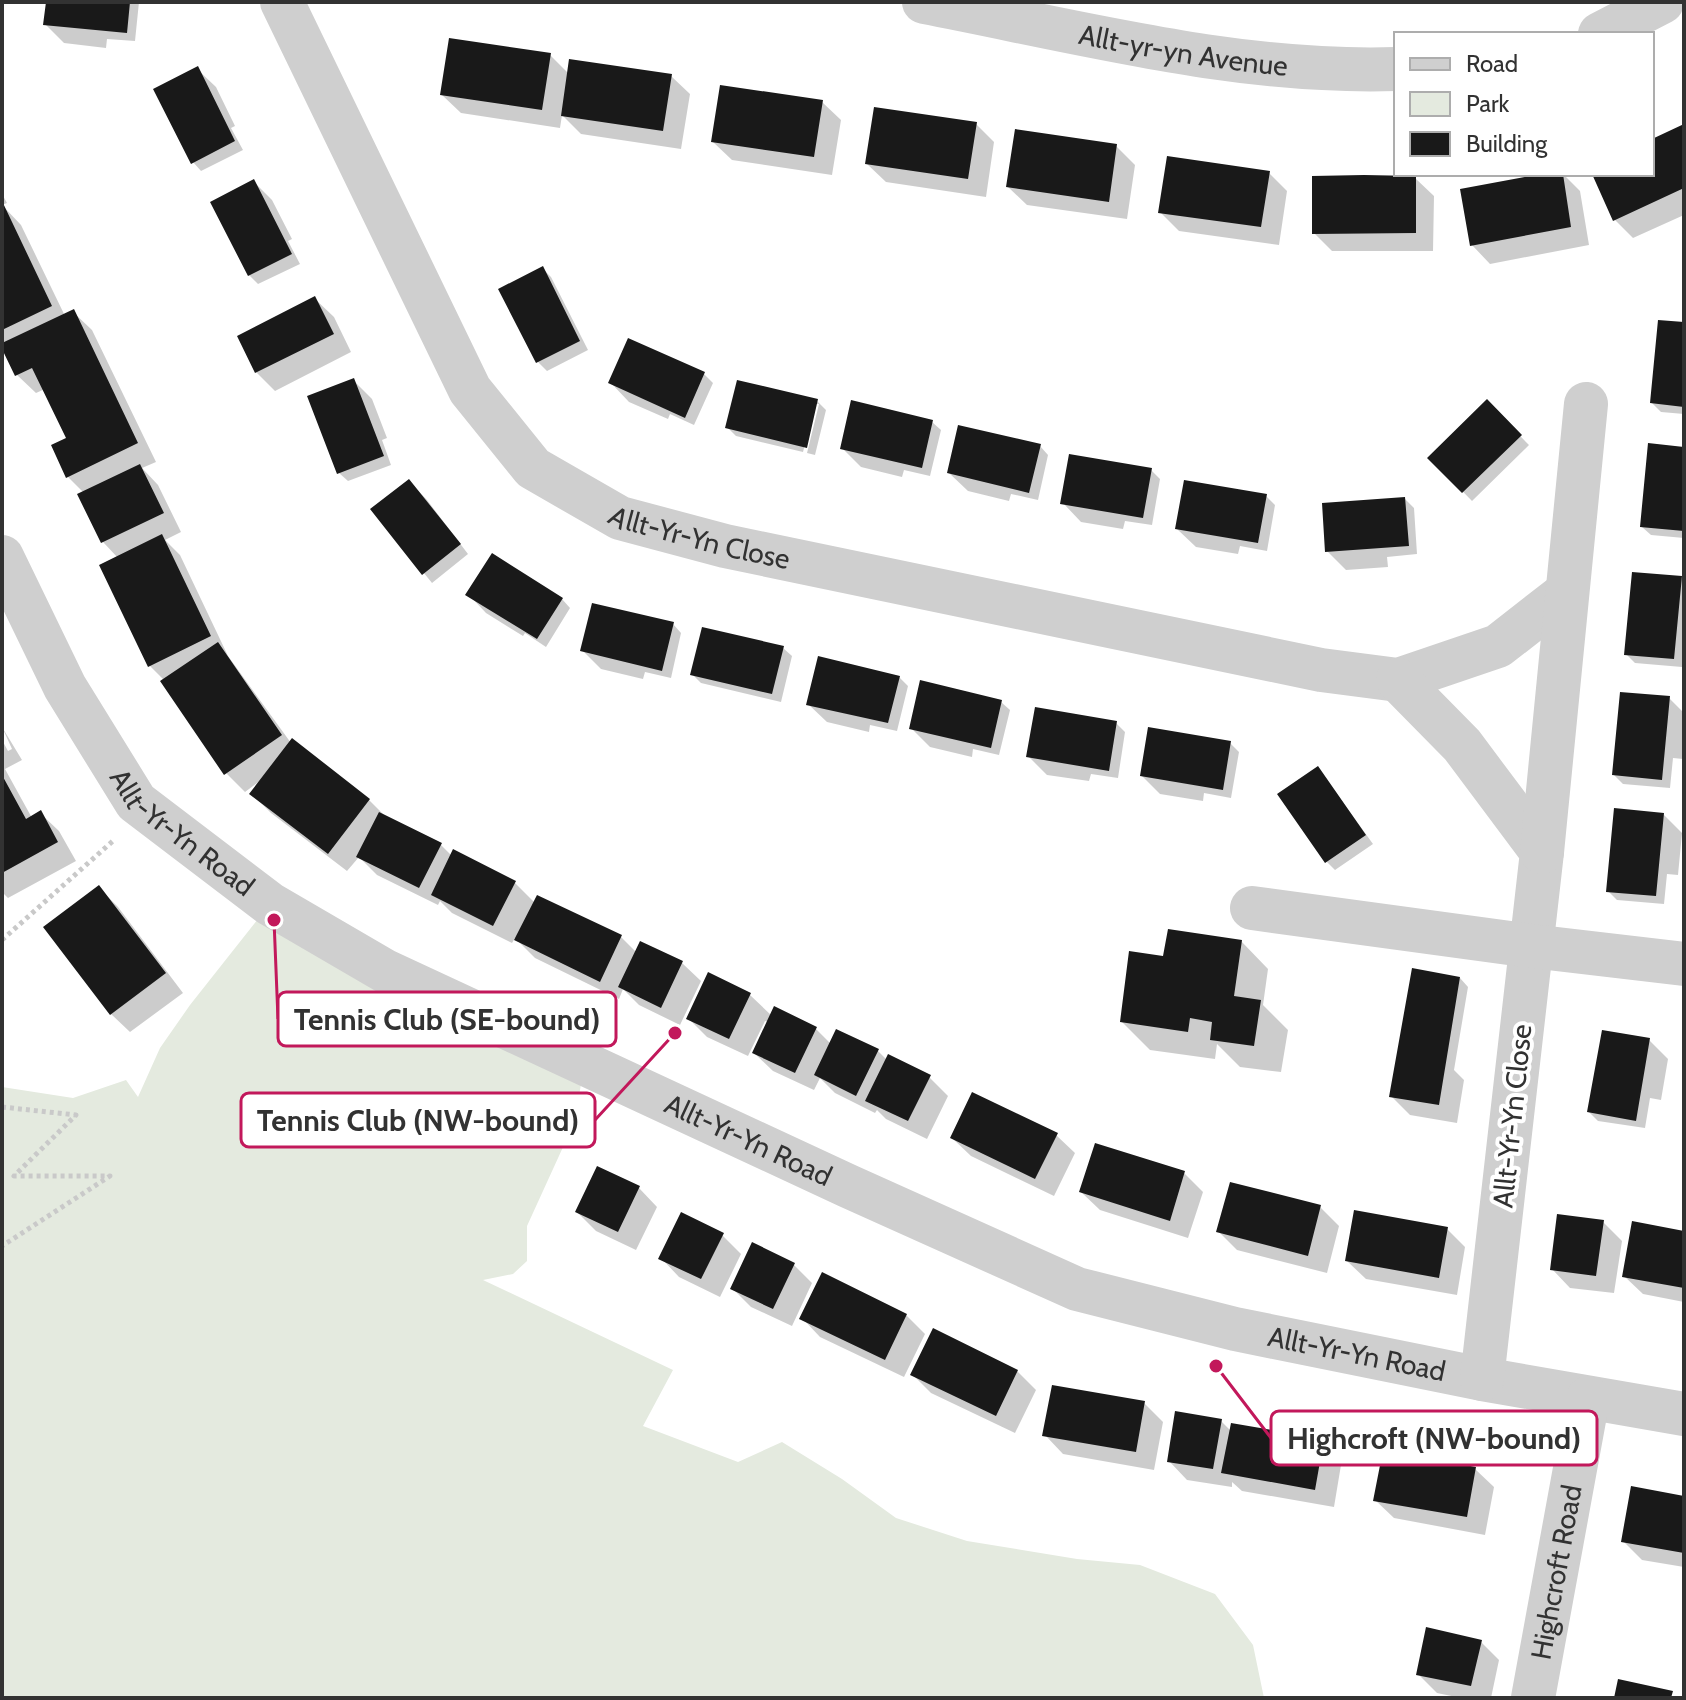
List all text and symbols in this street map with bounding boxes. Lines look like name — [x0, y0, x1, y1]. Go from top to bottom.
street label: Allt-yr-yn Avenue — [1076, 17, 1289, 83]
legend — [1394, 32, 1654, 176]
text: Road — [1466, 49, 1518, 78]
text: Park — [1466, 89, 1509, 118]
text: Building — [1466, 129, 1548, 158]
street label: Allt-Yr-Yn Close — [603, 498, 793, 576]
street label: Allt-Yr-Yn Road — [103, 763, 261, 903]
callout: Tennis Club (SE-bound) — [278, 992, 616, 1046]
text: Tennis Club (SE-bound) — [294, 1001, 600, 1038]
street label: Allt-Yr-Yn Close — [1485, 1022, 1539, 1210]
street label: Allt-Yr-Yn Road — [660, 1086, 838, 1193]
callout: Tennis Club (NW-bound) — [241, 1093, 595, 1147]
text: Tennis Club (NW-bound) — [257, 1102, 579, 1139]
street label: Allt-Yr-Yn Road — [1265, 1319, 1449, 1388]
callout: Highcroft (NW-bound) — [1271, 1411, 1597, 1465]
text: Highcroft (NW-bound) — [1287, 1420, 1581, 1457]
street label: Highcroft Road — [1523, 1482, 1589, 1662]

